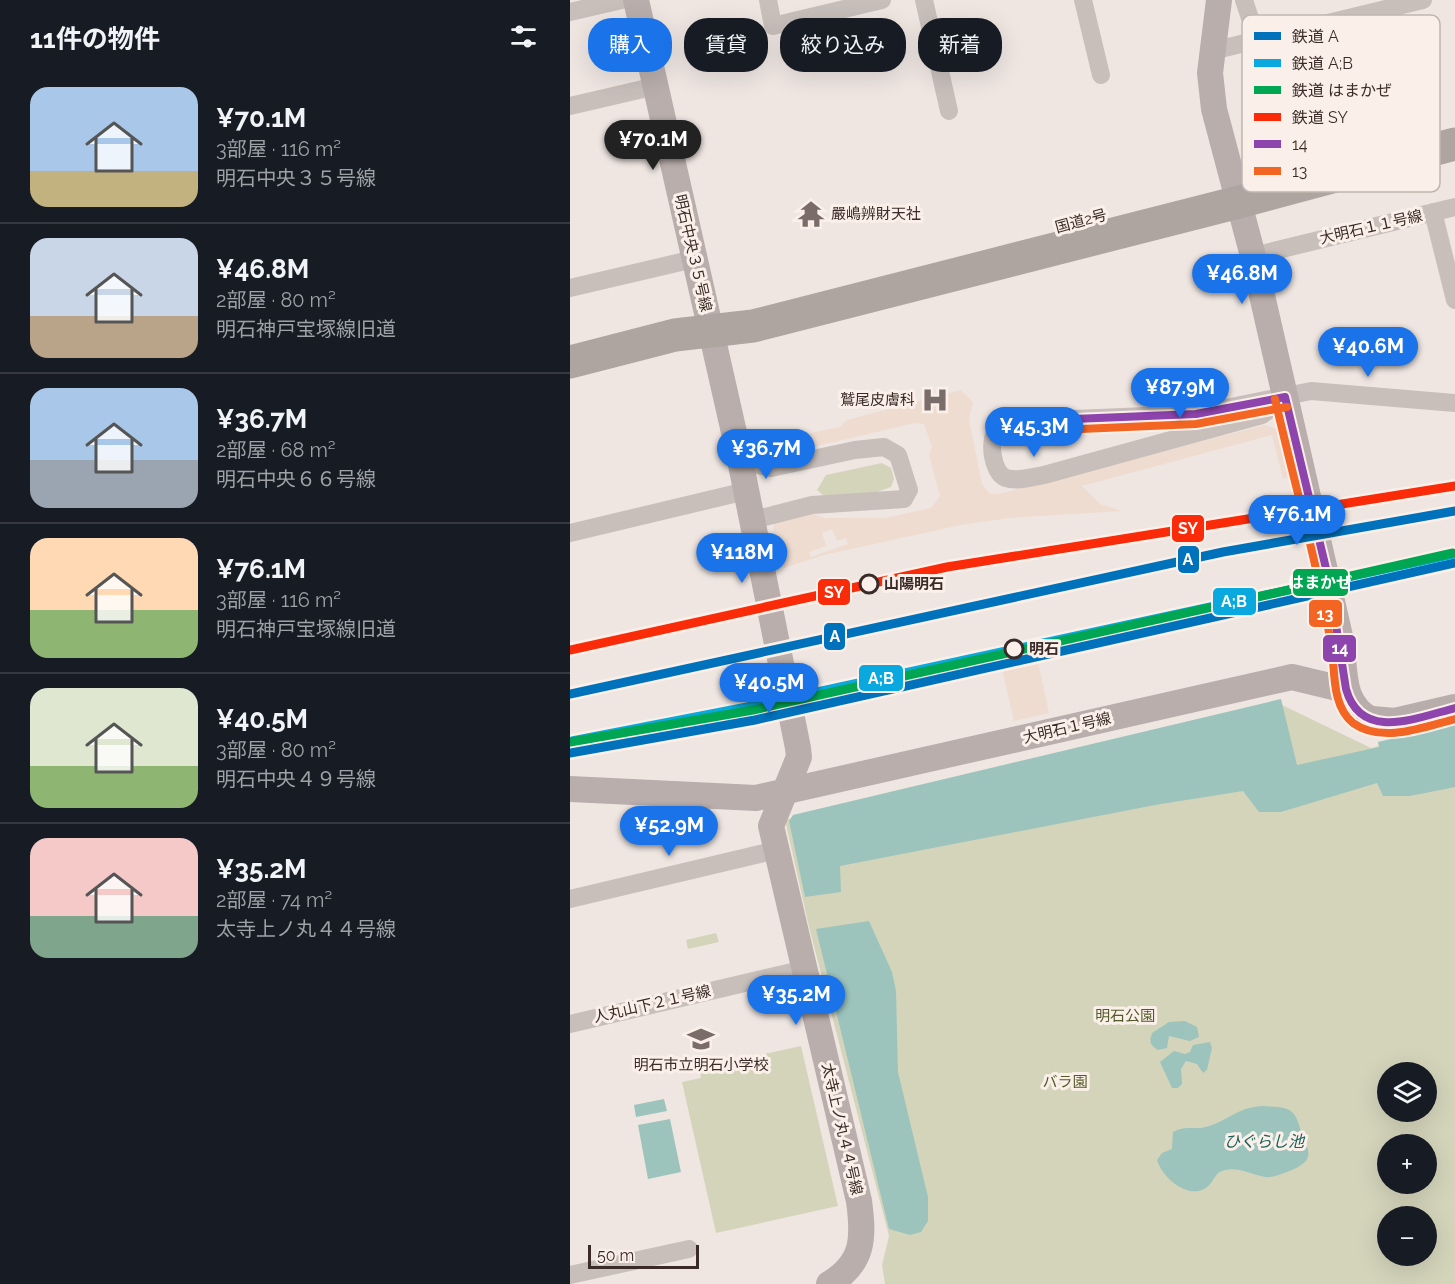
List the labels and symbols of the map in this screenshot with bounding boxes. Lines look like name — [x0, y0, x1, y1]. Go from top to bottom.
legend — [1242, 15, 1440, 192]
text: 鉄道 A — [1292, 27, 1339, 46]
text: 鉄道 A;B — [1292, 54, 1353, 73]
text: 鉄道 はまかぜ — [1292, 81, 1392, 100]
text: 鉄道 SY — [1292, 108, 1349, 127]
pin: ¥70.1M — [604, 120, 702, 171]
text: 14 — [1292, 135, 1308, 154]
text: 13 — [1292, 162, 1307, 181]
street label: 明石中央３５号線 — [671, 193, 715, 313]
temple icon: 嚴嶋辨財天社 — [796, 199, 826, 229]
place label: 嚴嶋辨財天社 — [831, 205, 921, 223]
street label: 国道2号 — [1053, 205, 1109, 237]
street label: 大明石１１号線 — [1318, 206, 1424, 248]
pin: ¥46.8M — [1193, 254, 1291, 305]
pin: ¥40.6M — [1319, 327, 1417, 378]
pin: ¥87.9M — [1131, 368, 1229, 419]
hospital icon: 鷲尾皮膚科 — [920, 385, 950, 415]
place label: 鷲尾皮膚科 — [840, 391, 915, 409]
pin: ¥45.3M — [985, 407, 1083, 458]
pin: ¥36.7M — [717, 429, 815, 480]
pin: ¥76.1M — [1248, 495, 1346, 546]
line badge: SY — [1171, 514, 1205, 543]
text: SY — [1178, 519, 1198, 538]
pin: ¥118M — [700, 533, 784, 584]
line badge: A — [1177, 545, 1200, 574]
text: A — [1183, 550, 1194, 569]
line badge: はまかぜ — [1292, 568, 1349, 597]
text: はまかぜ — [1288, 573, 1352, 592]
marker: 山陽明石 — [859, 574, 879, 594]
place label: 山陽明石 — [884, 575, 944, 593]
line badge: SY — [817, 578, 851, 606]
text: SY — [824, 583, 844, 602]
line badge: A;B — [1212, 587, 1257, 616]
text: A;B — [1221, 592, 1247, 611]
line badge: 13 — [1308, 599, 1343, 628]
text: 13 — [1317, 605, 1333, 624]
line badge: A — [823, 622, 846, 651]
text: A — [830, 627, 841, 646]
line badge: 14 — [1322, 634, 1357, 663]
marker: 明石 — [1004, 639, 1024, 659]
text: 14 — [1331, 639, 1349, 658]
place label: 明石 — [1029, 640, 1059, 658]
pin: ¥40.5M — [720, 663, 818, 714]
line badge: A;B — [858, 664, 904, 692]
text: A;B — [868, 669, 894, 688]
street label: 大明石１号線 — [1021, 709, 1113, 747]
pin: ¥52.9M — [620, 806, 718, 857]
pin: ¥35.2M — [747, 975, 845, 1026]
street label: 人丸山下２１号線 — [592, 982, 712, 1026]
park label: 明石公園 — [1095, 1007, 1155, 1025]
school or university icon: 明石市立明石小学校 — [686, 1024, 716, 1054]
place label: 明石市立明石小学校 — [633, 1056, 769, 1074]
street label: 太寺上ノ丸４４号線 — [818, 1061, 866, 1197]
park label: バラ園 — [1042, 1073, 1088, 1091]
water label: ひぐらし池 — [1224, 1132, 1306, 1151]
scale bar — [588, 1242, 699, 1270]

